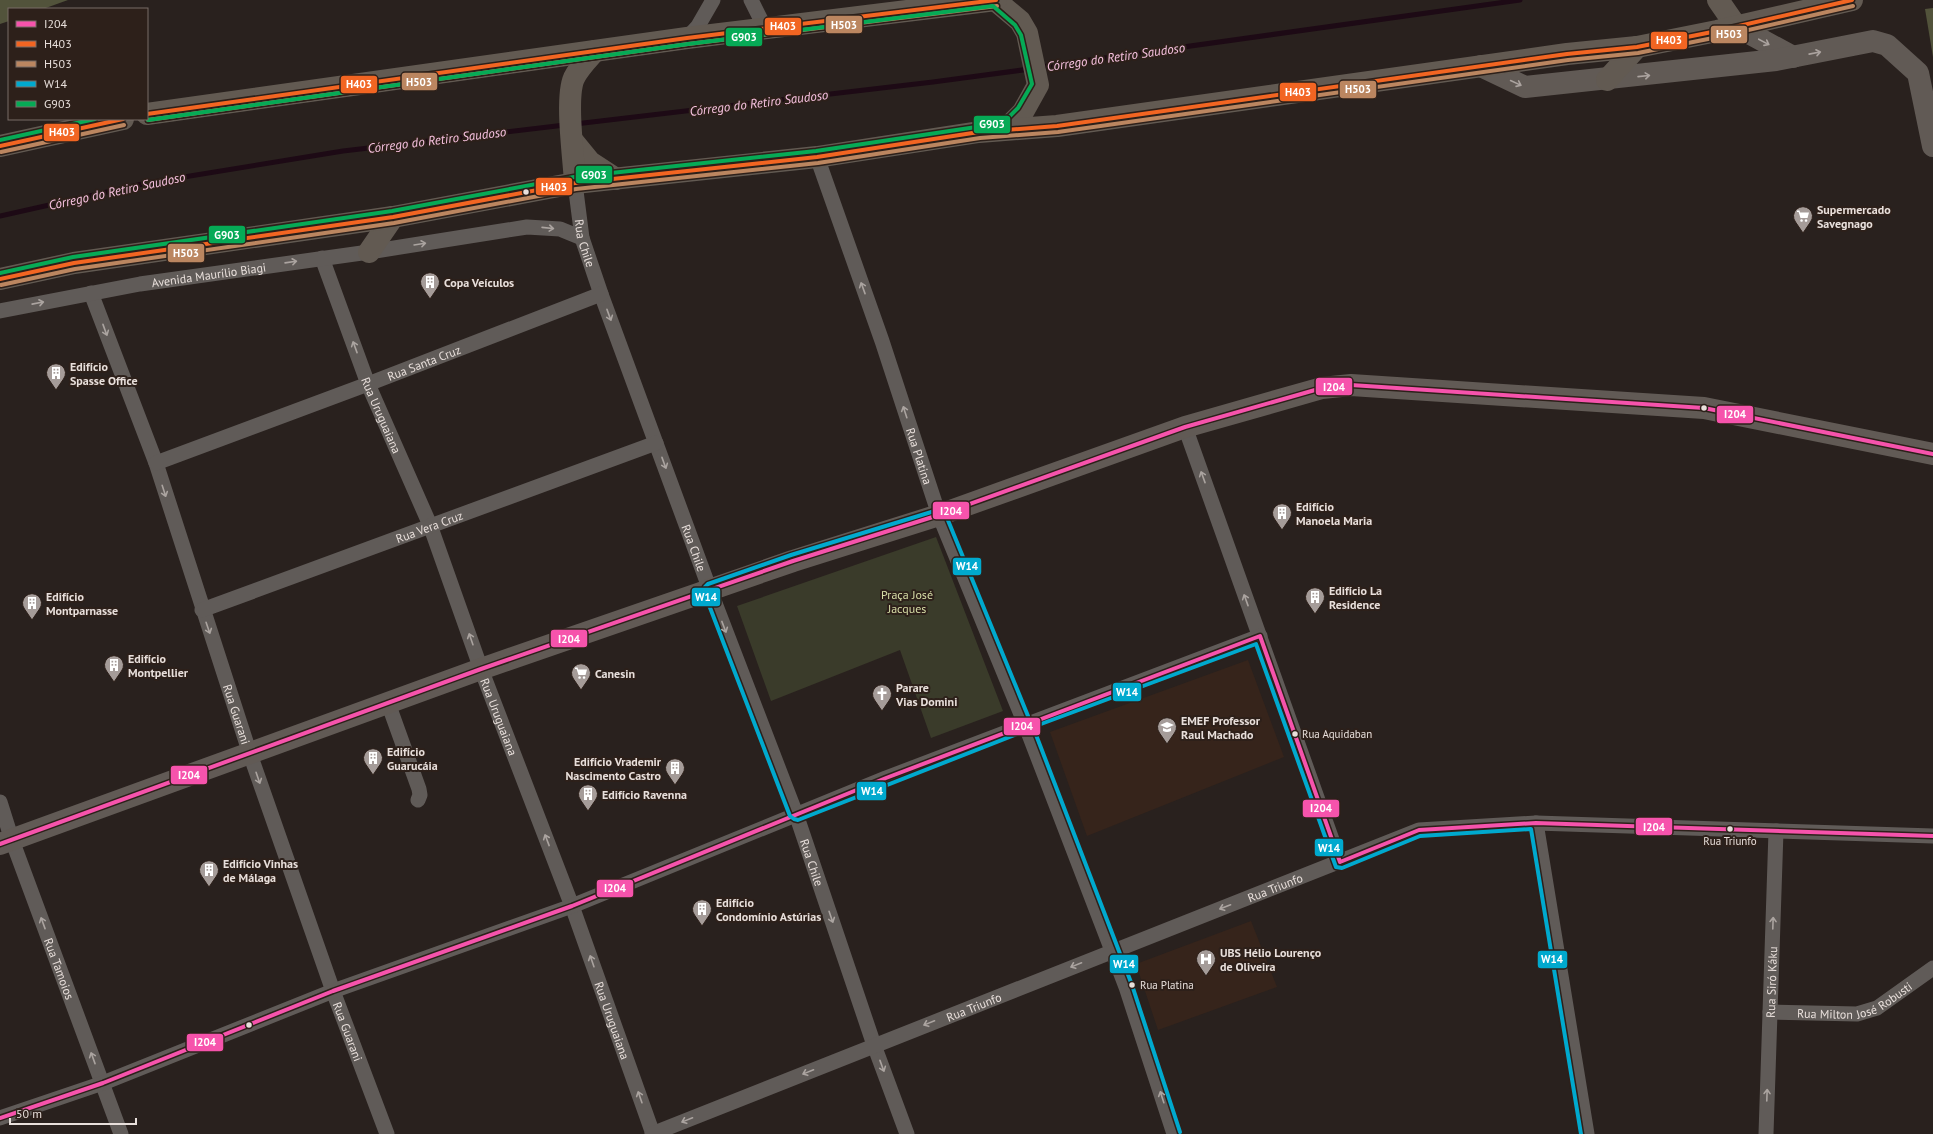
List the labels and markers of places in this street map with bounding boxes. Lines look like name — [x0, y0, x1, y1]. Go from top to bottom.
unlabelled marker — [521, 187, 531, 197]
place label: Supermercado Savegnago — [1817, 202, 1891, 231]
supermarket icon: Supermercado Savegnago — [1792, 205, 1814, 233]
building icon: Copa Veículos — [419, 271, 441, 299]
place label: Copa Veículos — [444, 275, 514, 290]
place label: Edifício Spasse Office — [70, 359, 138, 388]
building icon: Edifício Spasse Office — [45, 362, 67, 390]
unlabelled marker — [1699, 403, 1709, 413]
place label: Edifício Manoela Maria — [1296, 499, 1372, 528]
building icon: Edifício Manoela Maria — [1271, 502, 1293, 530]
place label: Edifício La Residence — [1329, 583, 1382, 612]
building icon: Edifício La Residence — [1304, 586, 1326, 614]
place label: Edifício Montparnasse — [46, 589, 118, 618]
building icon: Edifício Montparnasse — [21, 592, 43, 620]
place label: Edifício Montpellier — [128, 651, 189, 680]
building icon: Edifício Montpellier — [103, 654, 125, 682]
supermarket icon: Canesin — [570, 662, 592, 690]
place label: Canesin — [595, 666, 635, 681]
place label: Parare Vias Domini — [895, 680, 957, 709]
church icon: Parare Vias Domini — [871, 683, 893, 711]
place label: EMEF Professor Raul Machado — [1181, 713, 1261, 742]
school or university icon: EMEF Professor Raul Machado — [1156, 716, 1178, 744]
place label: Rua Aquidaban — [1302, 727, 1372, 741]
marker: Rua Aquidaban — [1290, 729, 1300, 739]
place label: Edifício Guarucáia — [387, 744, 438, 773]
building icon: Edifício Guarucáia — [362, 747, 384, 775]
place label: Edifício Vrademir Nascimento Castro — [565, 754, 662, 783]
building icon: Edifício Vrademir Nascimento Castro — [664, 757, 686, 785]
building icon: Edifício Ravenna — [577, 783, 599, 811]
place label: Edifício Ravenna — [602, 787, 687, 802]
marker: Rua Triunfo — [1725, 824, 1735, 834]
place label: Rua Triunfo — [1703, 834, 1757, 848]
place label: Edifício Vinhas de Málaga — [223, 856, 298, 885]
building icon: Edifício Vinhas de Málaga — [198, 859, 220, 887]
place label: Edifício Condomínio Astúrias — [716, 895, 821, 924]
building icon: Edifício Condomínio Astúrias — [691, 898, 713, 926]
place label: UBS Hélio Lourenço de Oliveira — [1220, 945, 1322, 974]
hospital icon: UBS Hélio Lourenço de Oliveira — [1195, 948, 1217, 976]
place label: Rua Platina — [1140, 978, 1194, 992]
marker: Rua Platina — [1127, 980, 1137, 990]
unlabelled marker — [244, 1020, 254, 1030]

